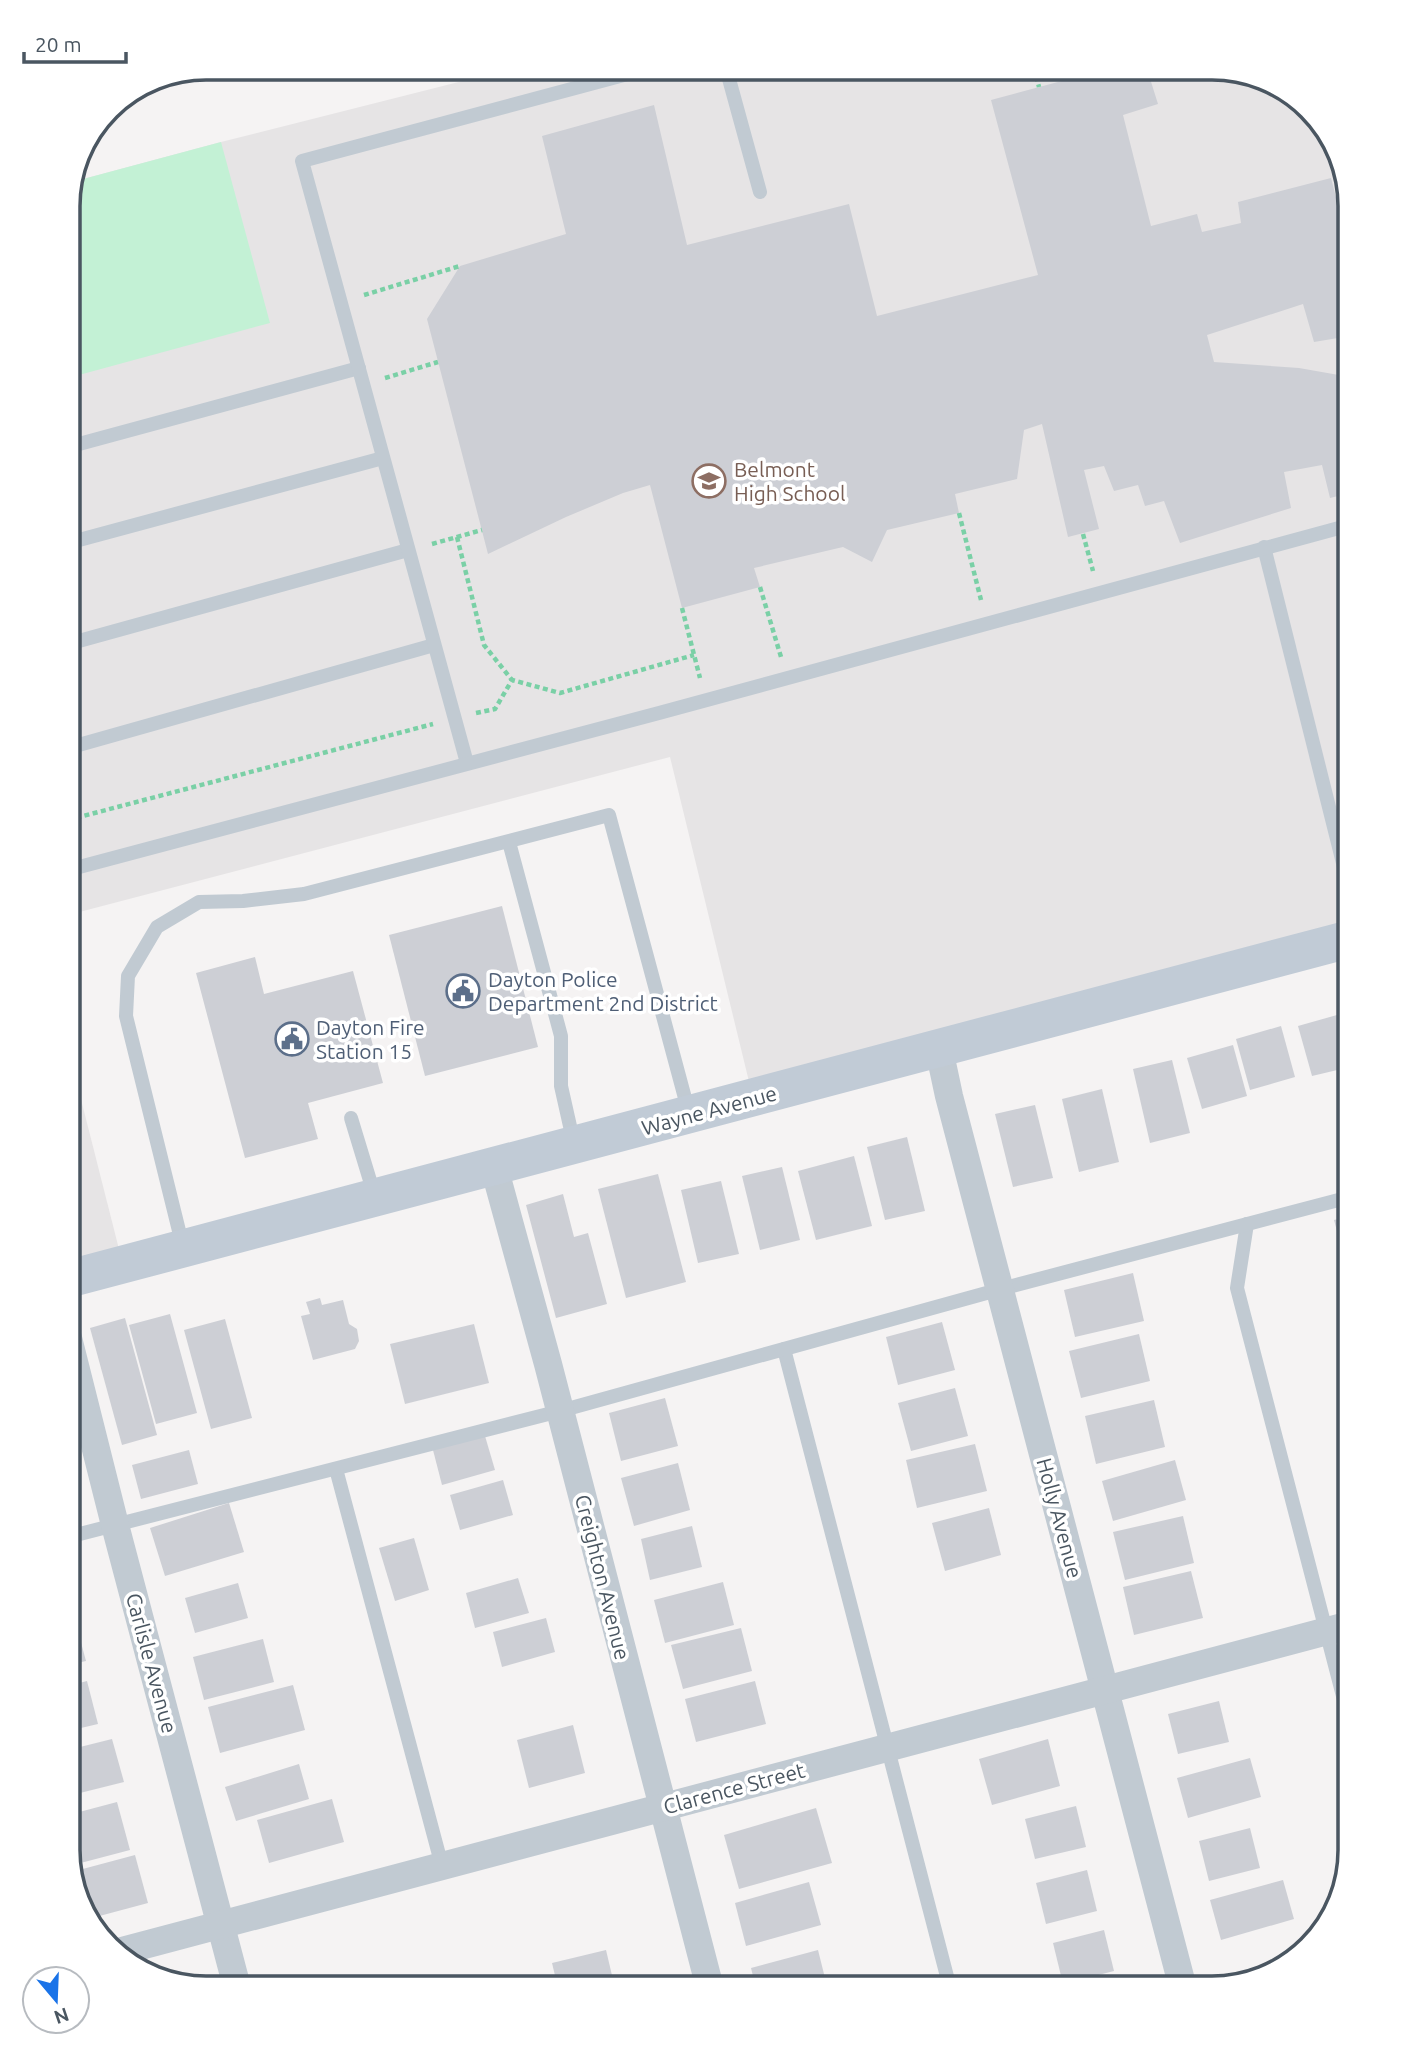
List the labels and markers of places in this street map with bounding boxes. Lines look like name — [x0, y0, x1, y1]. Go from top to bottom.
place label: Belmont High School — [734, 457, 845, 505]
school or university icon: Belmont High School — [690, 462, 728, 500]
place label: Dayton Police Department 2nd District — [488, 967, 718, 1015]
public building icon: Dayton Police Department 2nd District — [444, 972, 482, 1010]
place label: Dayton Fire Station 15 — [316, 1015, 425, 1063]
public building icon: Dayton Fire Station 15 — [273, 1020, 311, 1058]

